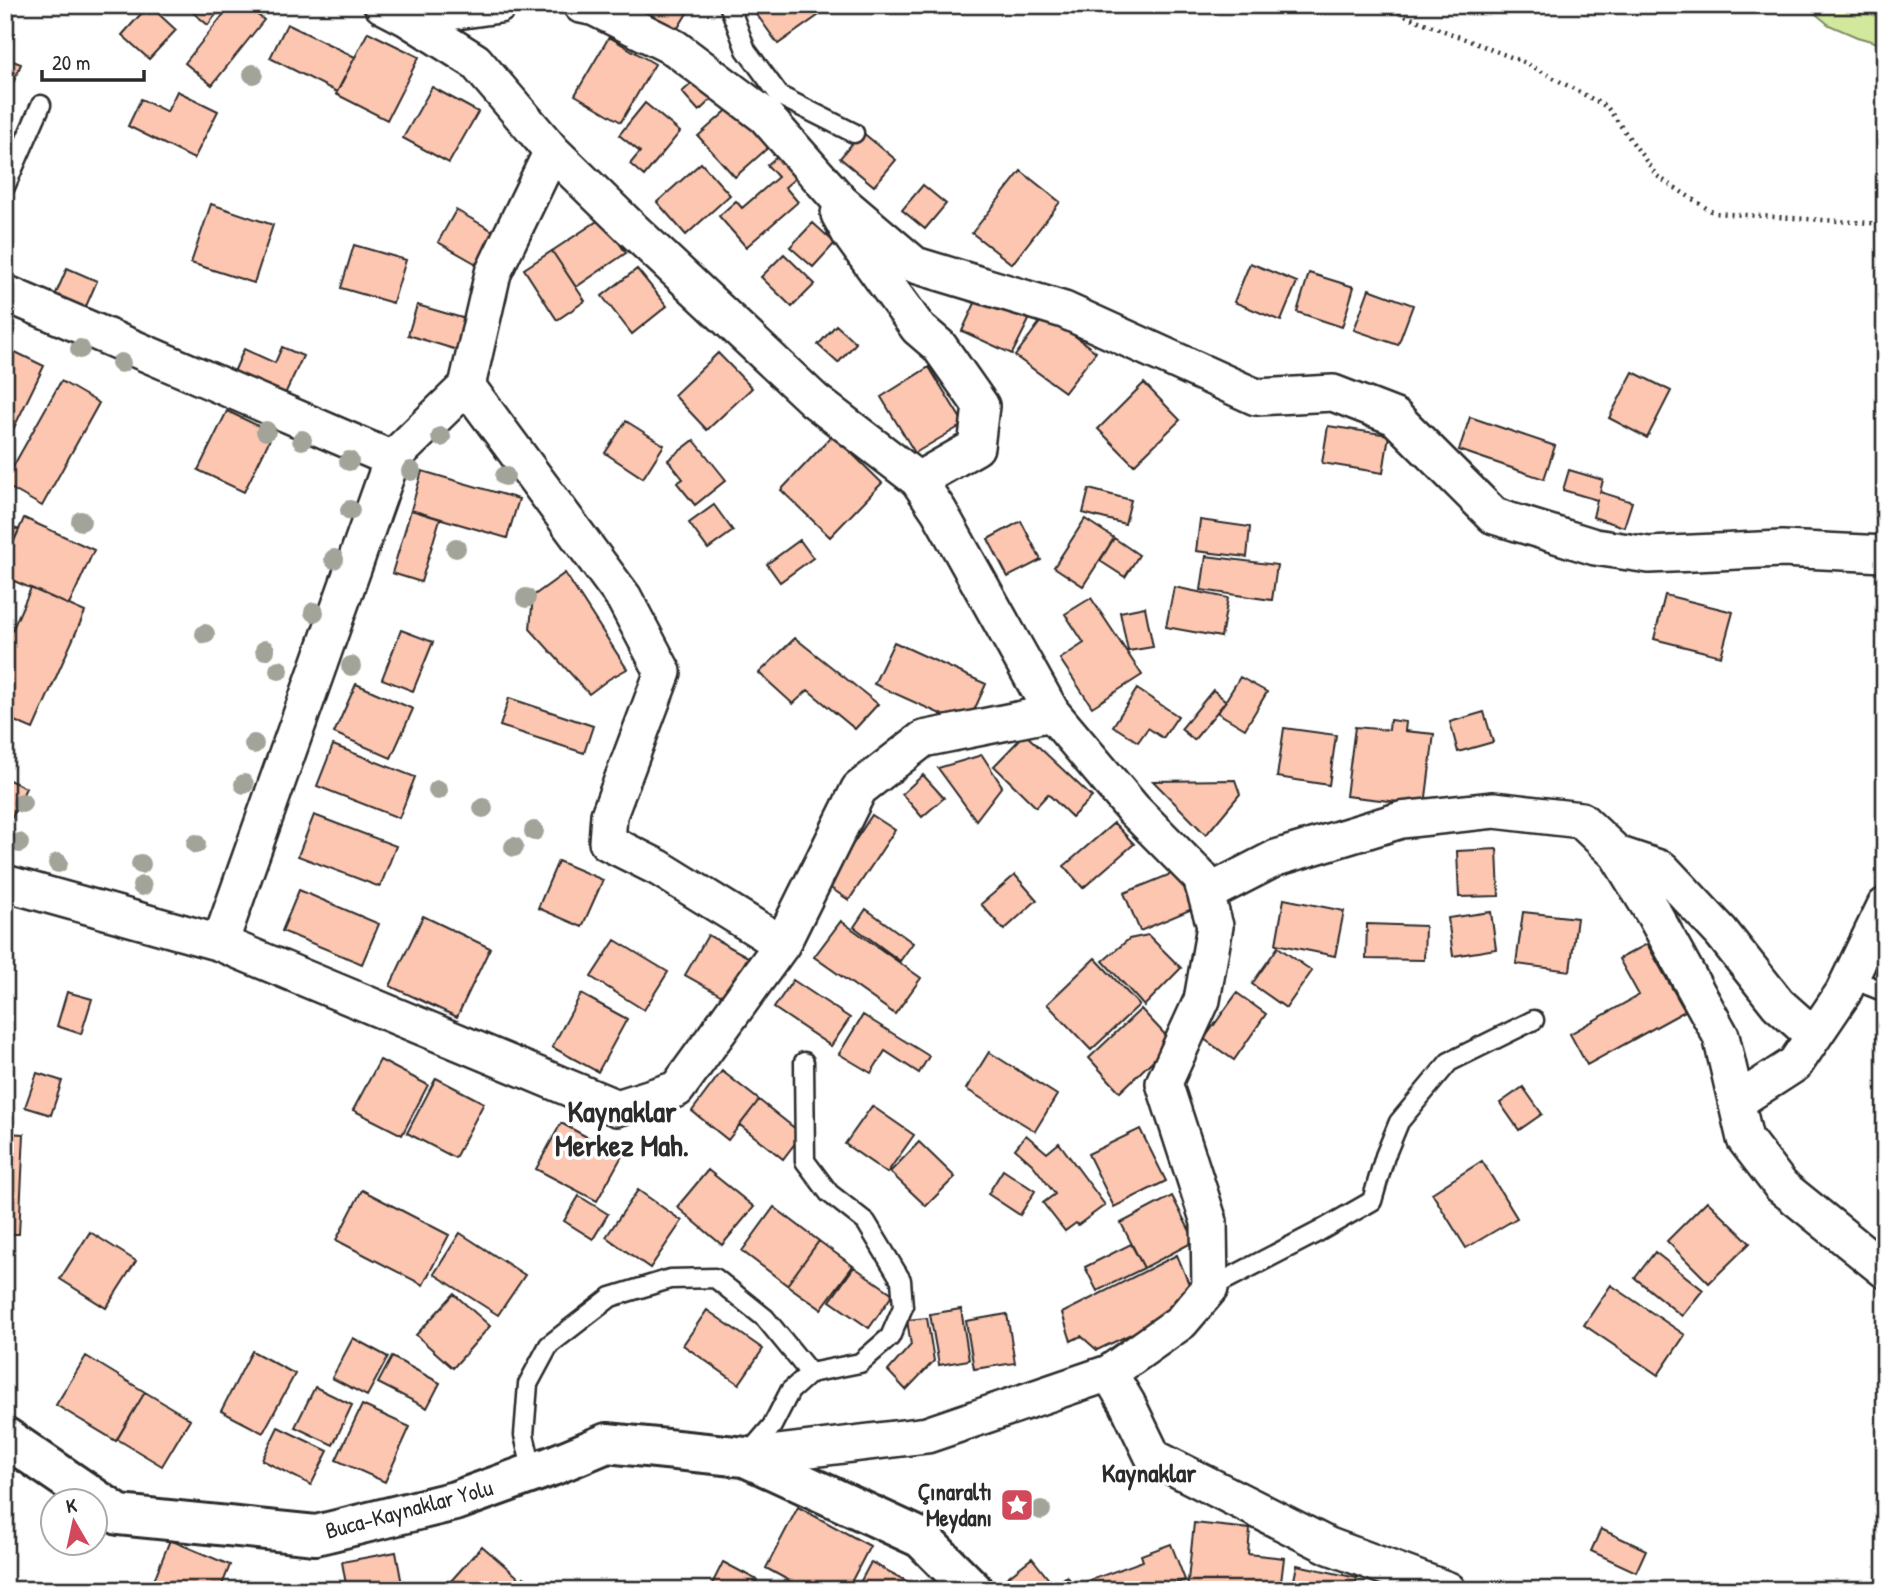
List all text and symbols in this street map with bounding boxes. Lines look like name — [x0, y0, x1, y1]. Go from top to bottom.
scale bar — [42, 38, 144, 82]
text: 20 m — [52, 48, 90, 77]
district label: Kaynaklar Merkez Mah. — [555, 1091, 689, 1165]
district label: Kaynaklar — [1102, 1455, 1197, 1491]
street label: Buca-Kaynaklar Yolu — [322, 1471, 496, 1546]
place label: Çınaraltı Meydanı — [918, 1476, 992, 1534]
north arrow — [38, 1486, 108, 1556]
place icon: Çınaraltı Meydanı — [998, 1486, 1036, 1524]
text: K — [64, 1492, 78, 1519]

